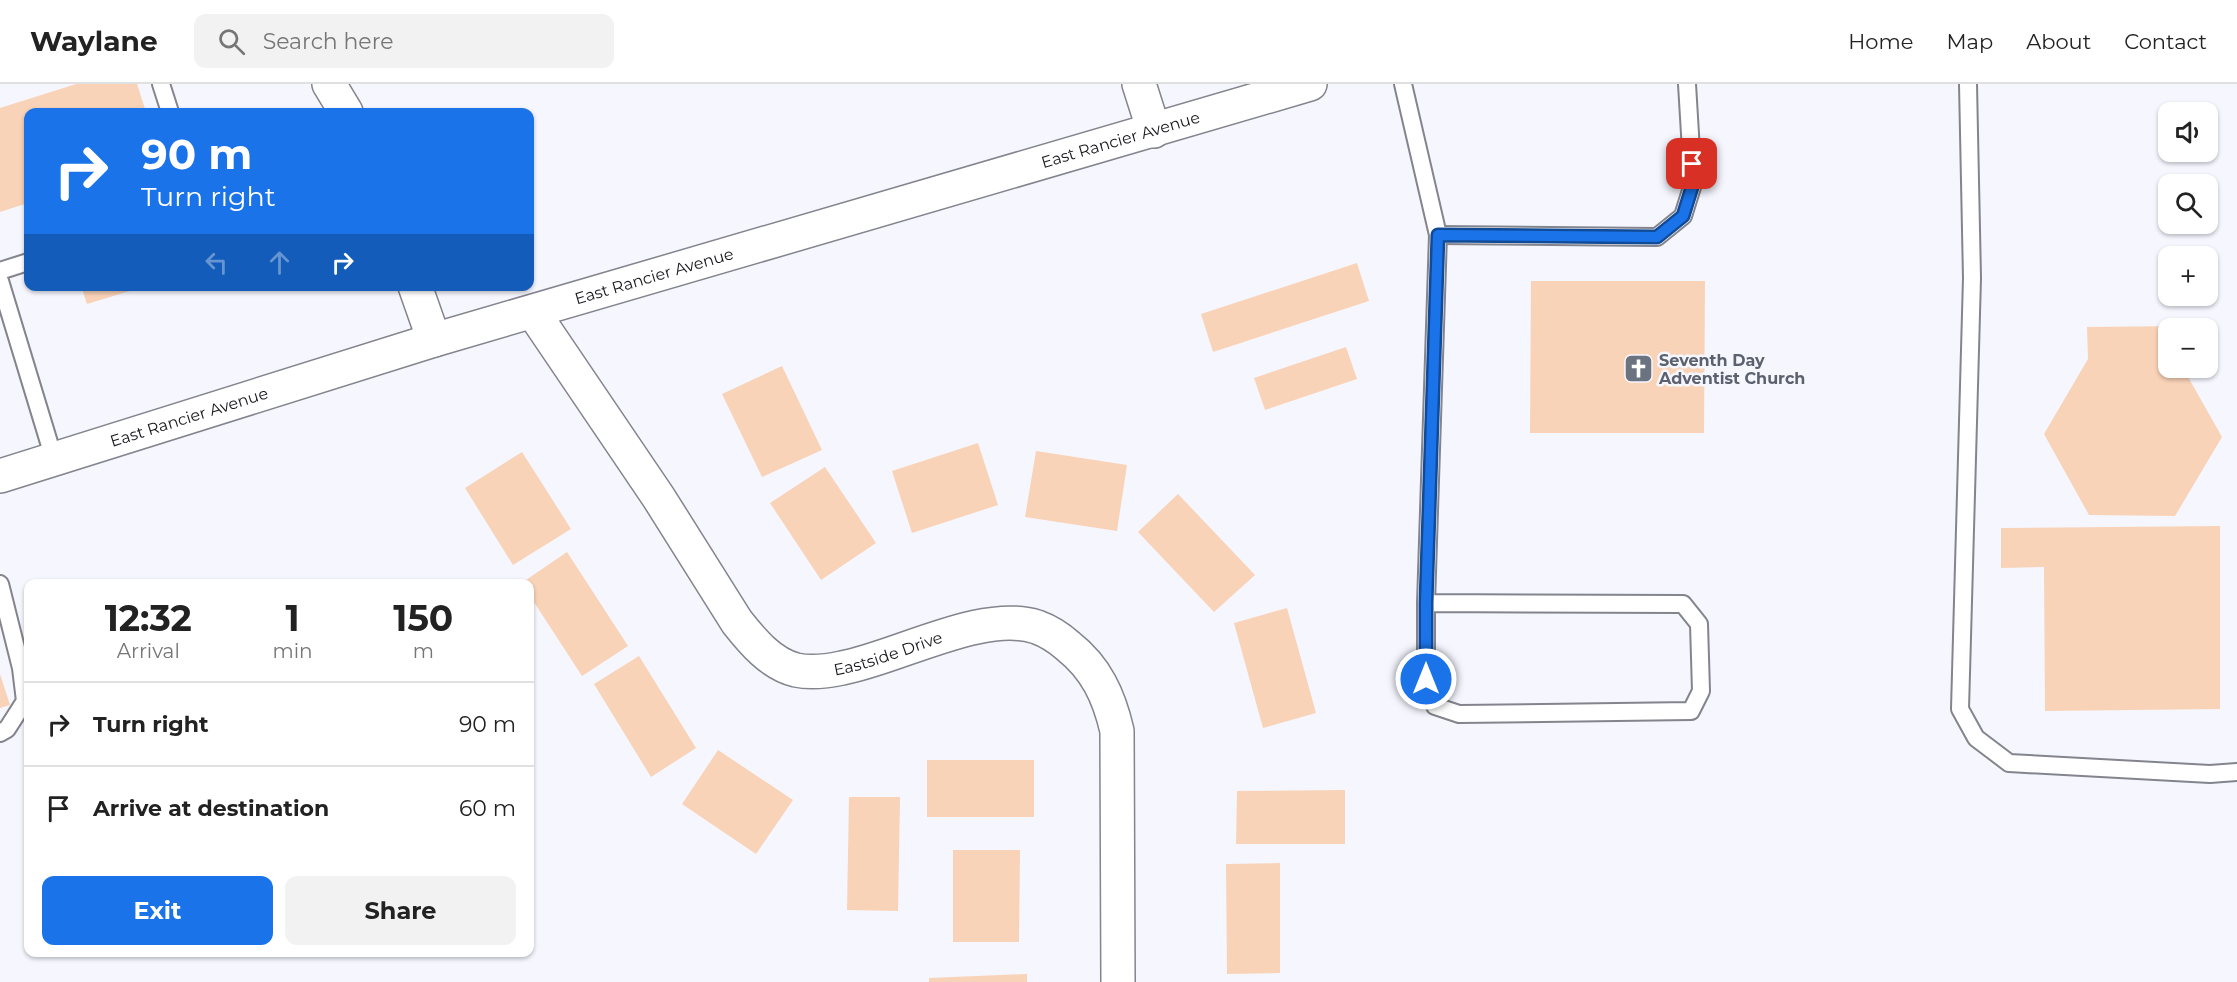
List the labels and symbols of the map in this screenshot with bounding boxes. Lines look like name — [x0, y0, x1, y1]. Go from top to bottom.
street label: East Rancier Avenue — [1039, 107, 1202, 172]
pin — [1666, 138, 1717, 189]
street label: East Rancier Avenue — [572, 244, 735, 308]
place label: Seventh Day Adventist Church — [1658, 351, 1805, 388]
church icon: Seventh Day Adventist Church — [1622, 353, 1654, 385]
street label: East Rancier Avenue — [108, 383, 270, 450]
street label: Eastside Drive — [832, 627, 945, 679]
position arrow — [1394, 647, 1458, 711]

